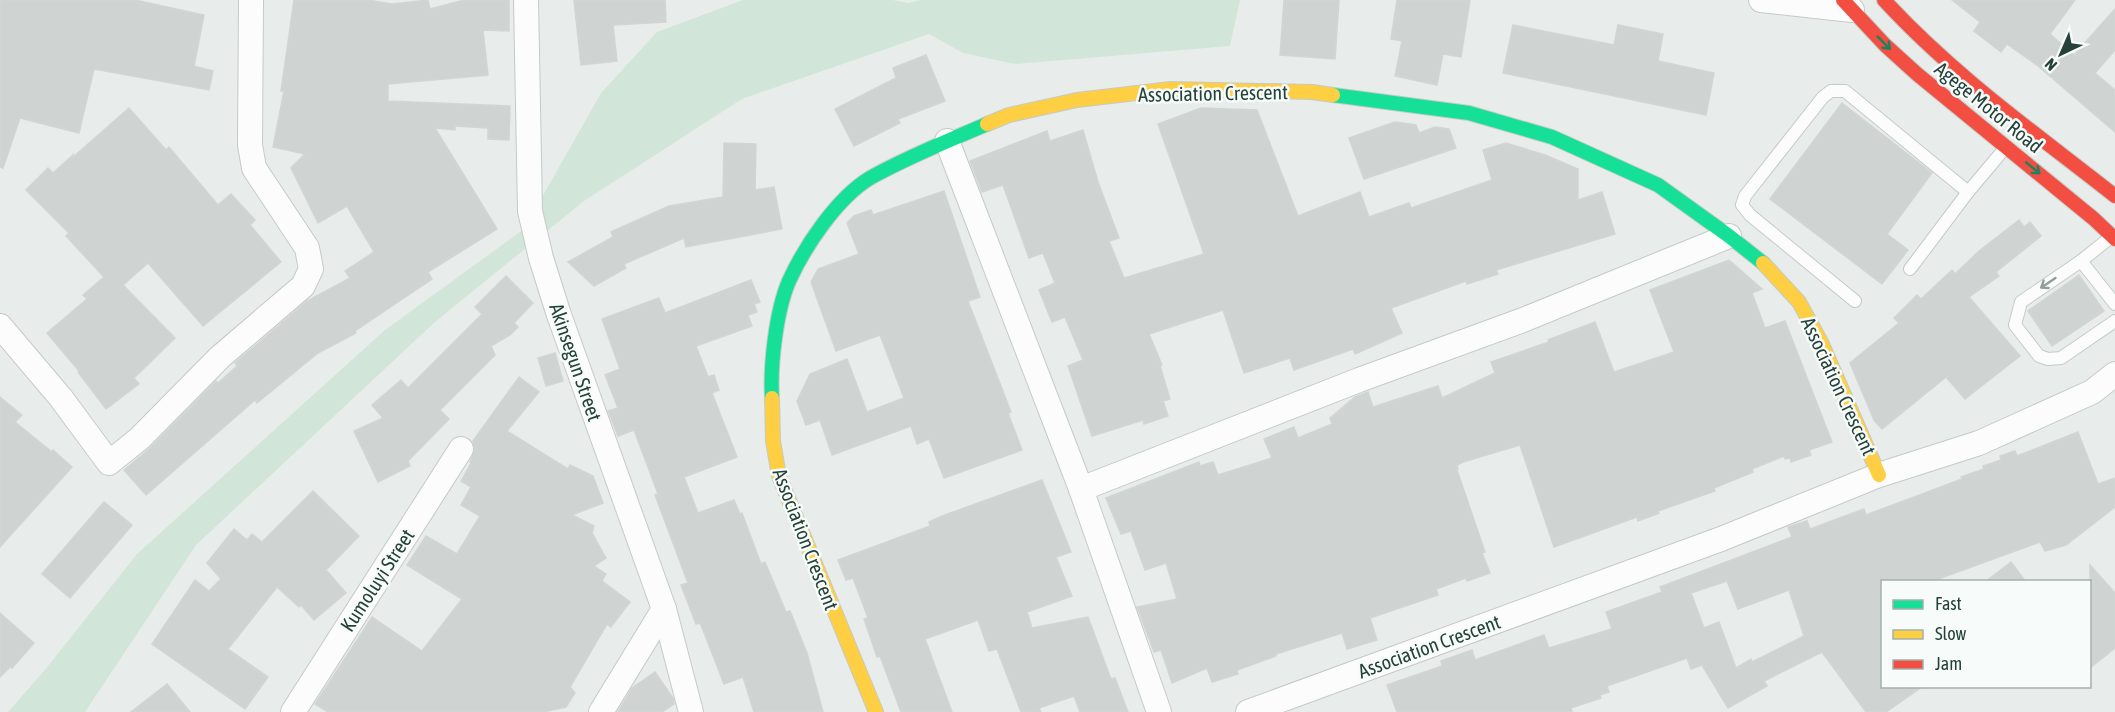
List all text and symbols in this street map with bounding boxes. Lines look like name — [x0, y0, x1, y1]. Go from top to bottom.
north arrow — [2031, 24, 2091, 84]
one-way arrow — [1876, 35, 1891, 50]
text: N — [2041, 55, 2060, 75]
street label: Agege Motor Road — [1931, 57, 2047, 157]
street label: Association Crescent — [1138, 80, 1288, 106]
one-way arrow — [2025, 161, 2040, 175]
one-way arrow — [2040, 278, 2057, 290]
street label: Akinsegun Street — [545, 300, 607, 424]
street label: Association Crescent — [1797, 313, 1881, 459]
street label: Association Crescent — [768, 465, 844, 613]
street label: Kumoluyi Street — [335, 524, 419, 636]
legend — [1881, 580, 2091, 688]
text: Fast — [1935, 593, 1962, 614]
street label: Association Crescent — [1355, 609, 1504, 682]
text: Slow — [1935, 623, 1966, 644]
text: Jam — [1935, 653, 1962, 674]

